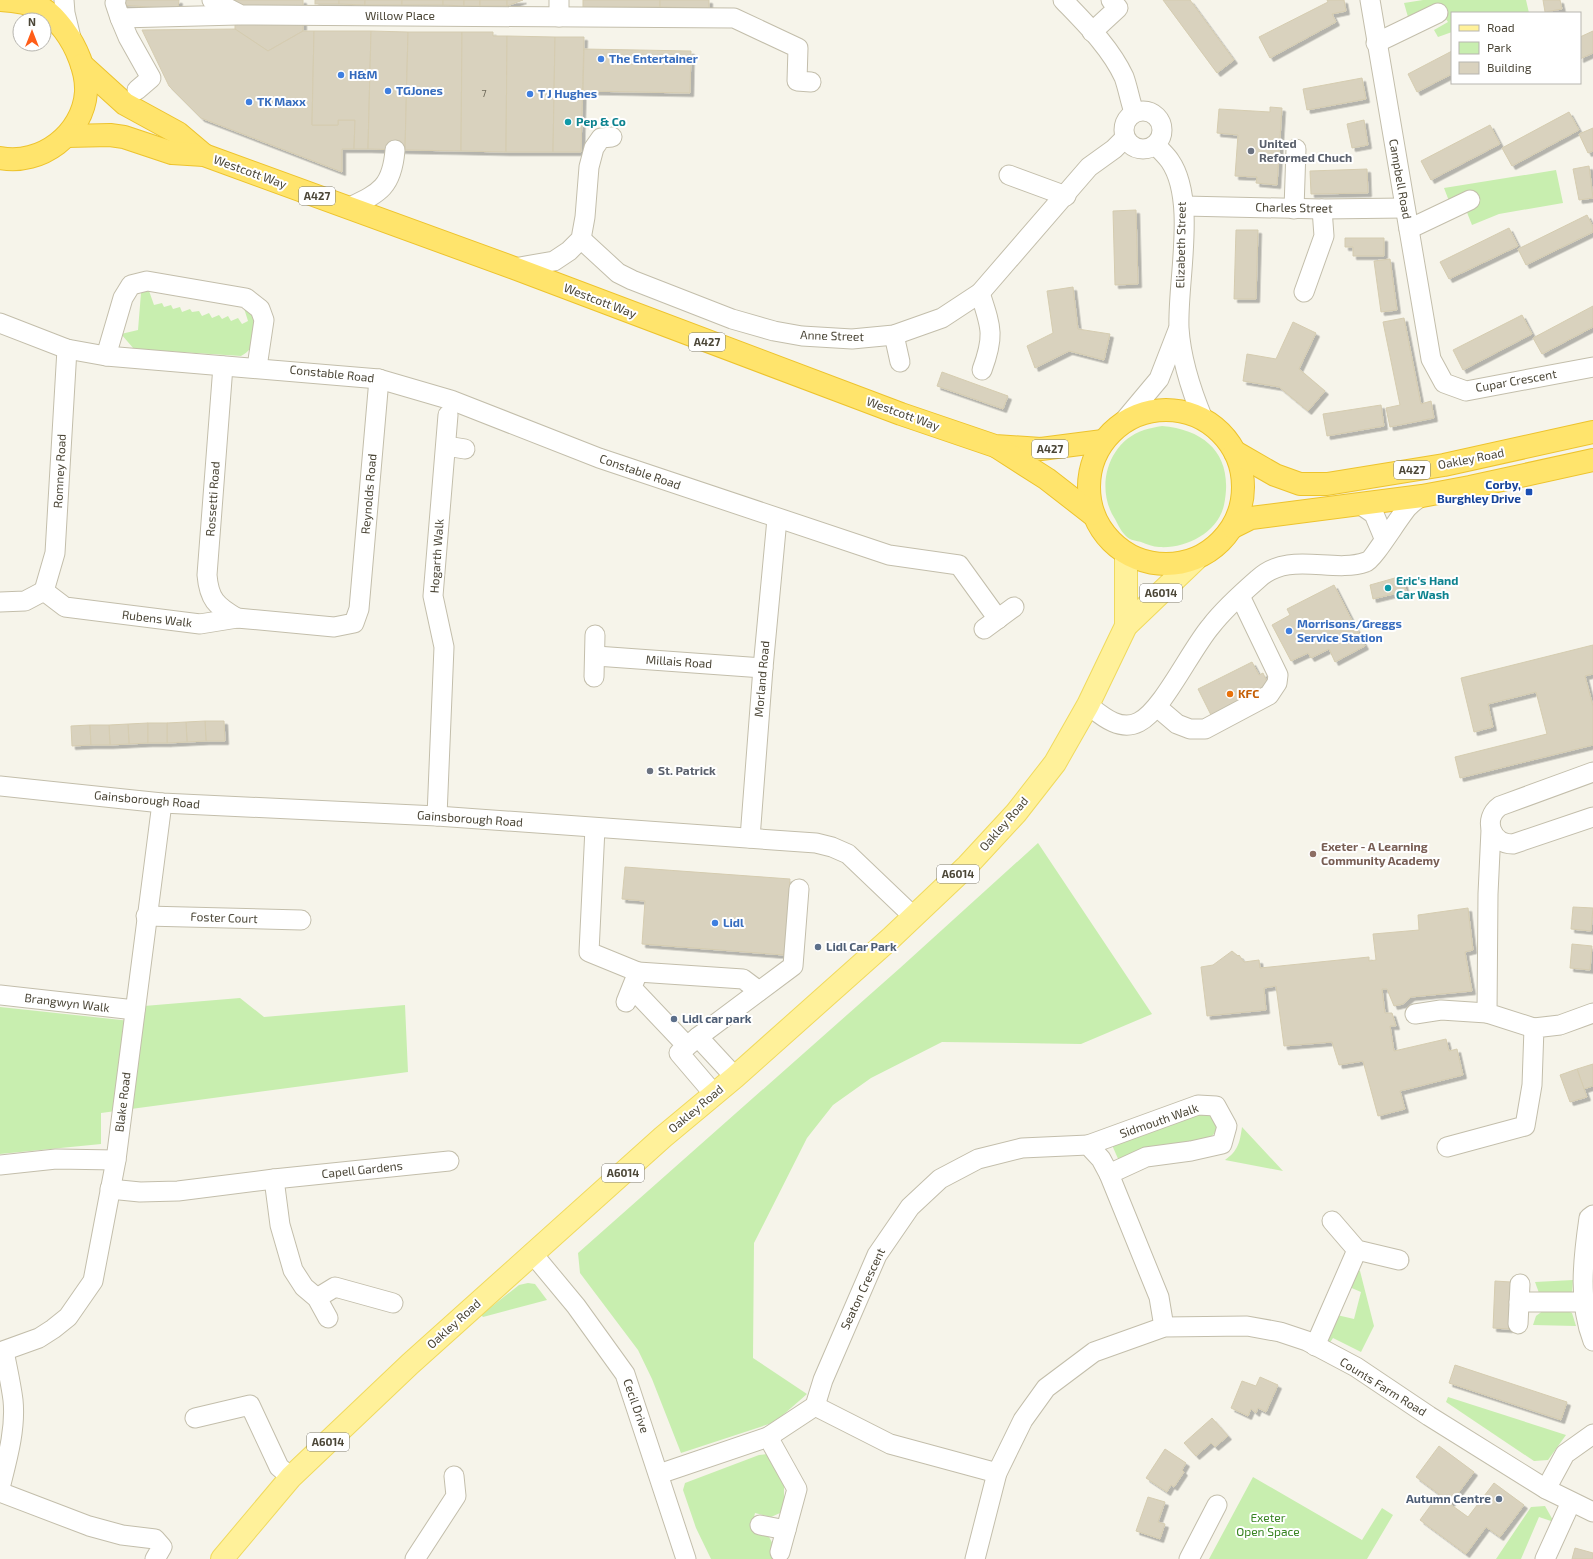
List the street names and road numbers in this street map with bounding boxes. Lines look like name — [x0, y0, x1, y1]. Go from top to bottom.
street label: Willow Place — [365, 8, 435, 22]
street label: Campbell Road — [1387, 138, 1415, 220]
street label: Westcott Way — [212, 151, 289, 191]
road number: A427 — [299, 187, 335, 205]
street label: Charles Street — [1255, 199, 1333, 215]
street label: Elizabeth Street — [1172, 201, 1188, 289]
street label: Westcott Way — [562, 280, 639, 321]
street label: Anne Street — [800, 327, 865, 343]
road number: A427 — [689, 333, 725, 351]
street label: Constable Road — [289, 362, 375, 384]
street label: Cupar Crescent — [1474, 366, 1558, 394]
street label: Westcott Way — [865, 393, 942, 433]
street label: Romney Road — [50, 433, 68, 508]
road number: A427 — [1032, 440, 1068, 458]
street label: Oakley Road — [1437, 445, 1505, 471]
street label: Constable Road — [598, 451, 683, 492]
street label: Reynolds Road — [358, 453, 378, 535]
street label: Rossetti Road — [202, 461, 222, 537]
road number: A427 — [1394, 461, 1430, 479]
street label: Hogarth Walk — [426, 518, 446, 594]
road number: A6014 — [1140, 584, 1182, 602]
street label: Rubens Walk — [121, 607, 193, 629]
street label: Morland Road — [751, 640, 771, 718]
street label: Millais Road — [645, 652, 713, 670]
street label: Gainsborough Road — [94, 787, 201, 811]
street label: Oakley Road — [976, 793, 1031, 853]
street label: Gainsborough Road — [417, 807, 523, 829]
road number: A6014 — [937, 865, 979, 883]
street label: Foster Court — [190, 909, 258, 925]
street label: Brangwyn Walk — [24, 990, 111, 1014]
street label: Blake Road — [111, 1071, 133, 1133]
street label: Oakley Road — [665, 1081, 726, 1135]
street label: Sidmouth Walk — [1117, 1100, 1200, 1140]
street label: Capell Gardens — [321, 1158, 403, 1180]
road number: A6014 — [602, 1164, 644, 1182]
street label: Seaton Crescent — [837, 1245, 887, 1332]
street label: Oakley Road — [424, 1296, 483, 1351]
street label: Counts Farm Road — [1338, 1354, 1429, 1418]
street label: Cecil Drive — [621, 1377, 653, 1435]
road number: A6014 — [307, 1433, 349, 1451]

